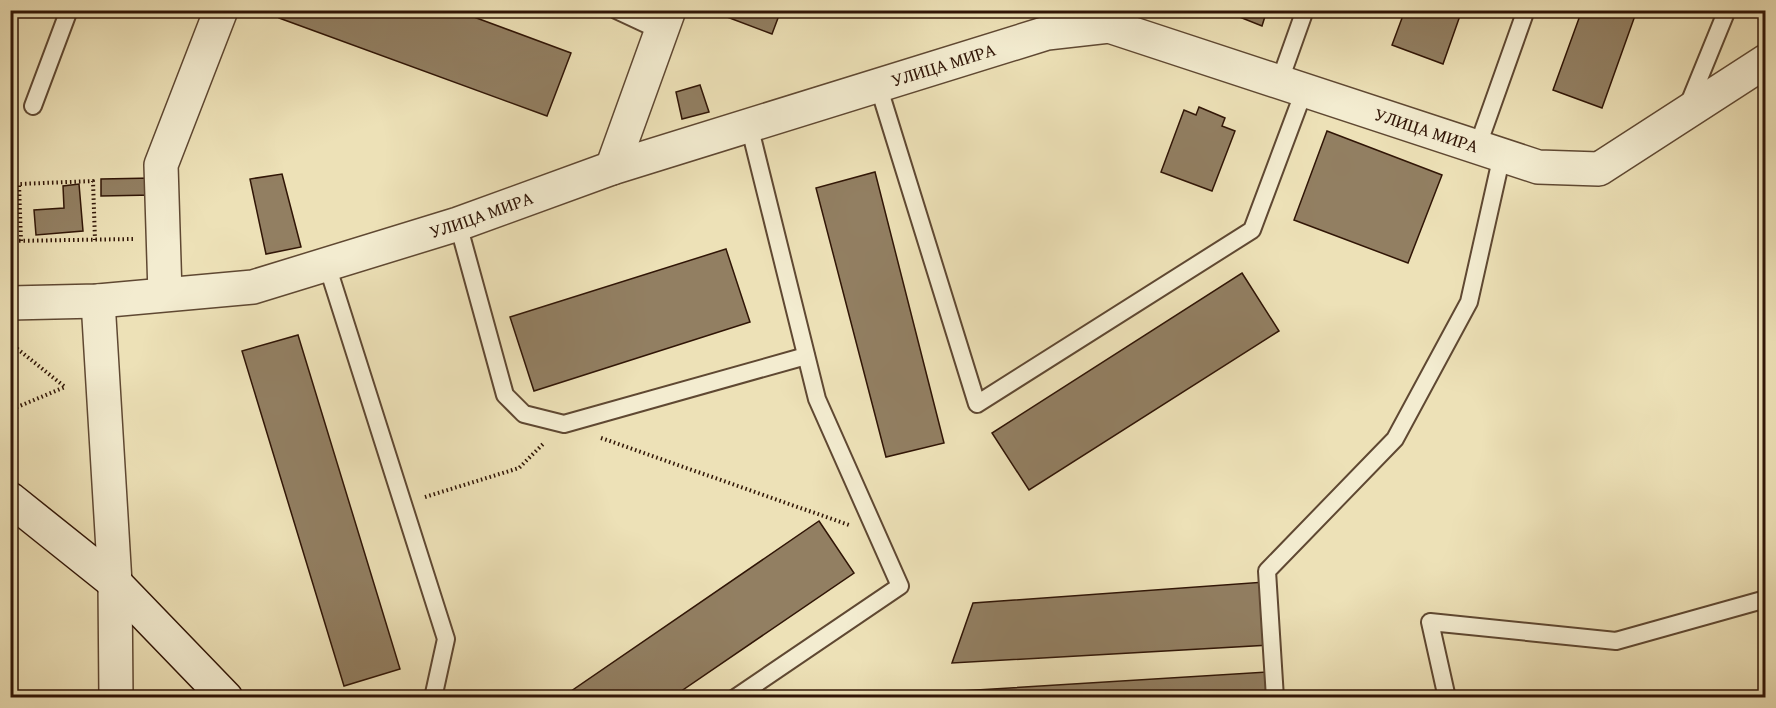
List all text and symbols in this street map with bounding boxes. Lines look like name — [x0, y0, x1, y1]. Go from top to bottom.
street label: УЛИЦА МИРА — [888, 36, 999, 94]
street label: УЛИЦА МИРА — [1371, 100, 1482, 160]
street label: УЛИЦА МИРА — [426, 184, 537, 245]

